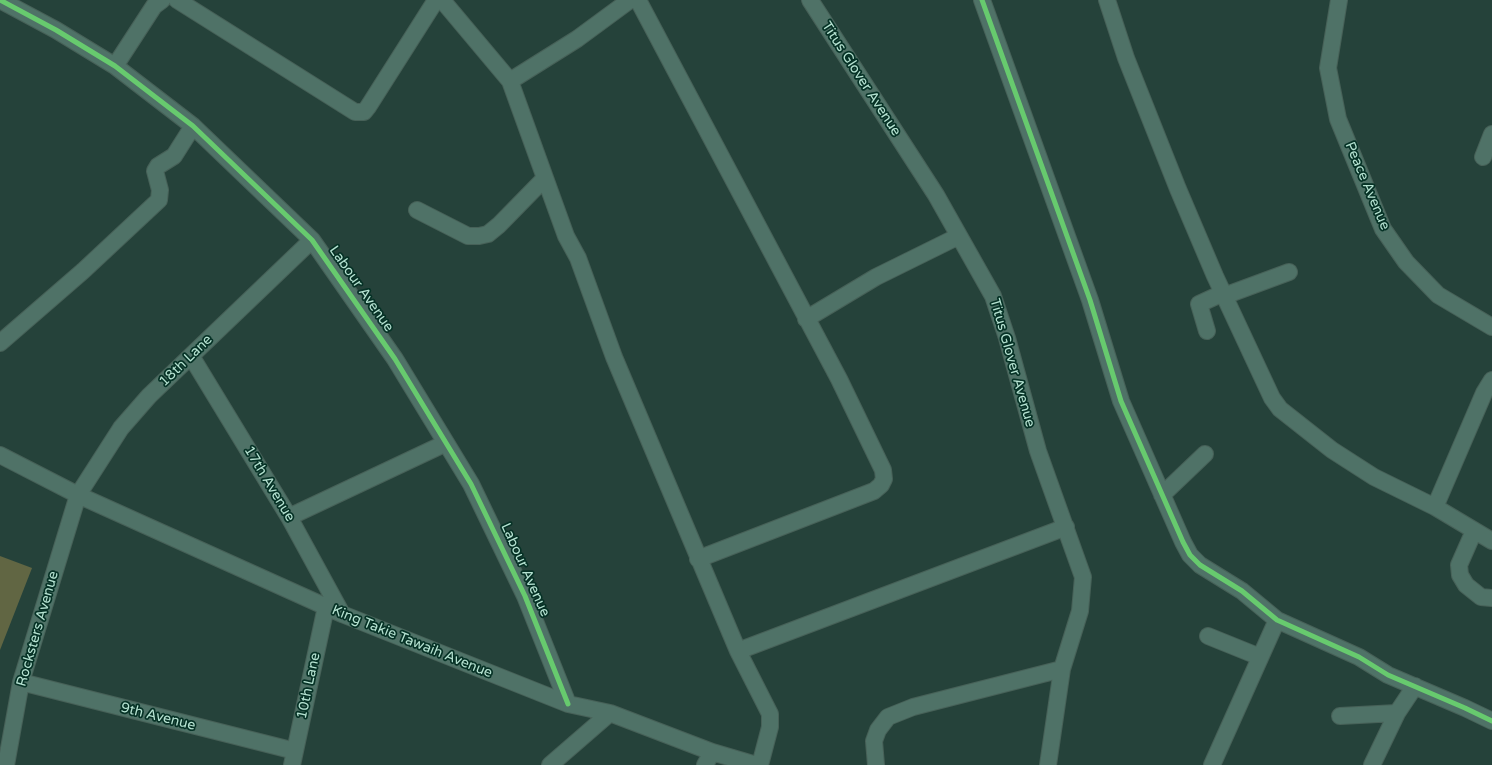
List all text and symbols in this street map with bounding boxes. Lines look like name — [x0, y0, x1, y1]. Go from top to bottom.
street label: Titus Glover Avenue — [818, 19, 904, 139]
street label: Peace Avenue — [1341, 139, 1393, 233]
street label: Labour Avenue — [325, 243, 397, 335]
street label: Titus Glover Avenue — [986, 297, 1038, 429]
street label: 18th Lane — [156, 332, 216, 390]
street label: 17th Avenue — [240, 443, 298, 525]
street label: Labour Avenue — [497, 520, 553, 620]
street label: Rocksters Avenue — [14, 569, 62, 689]
street label: King Takie Tawaih Avenue — [329, 602, 495, 682]
street label: 10th Lane — [294, 651, 324, 721]
street label: 9th Avenue — [119, 700, 197, 734]

